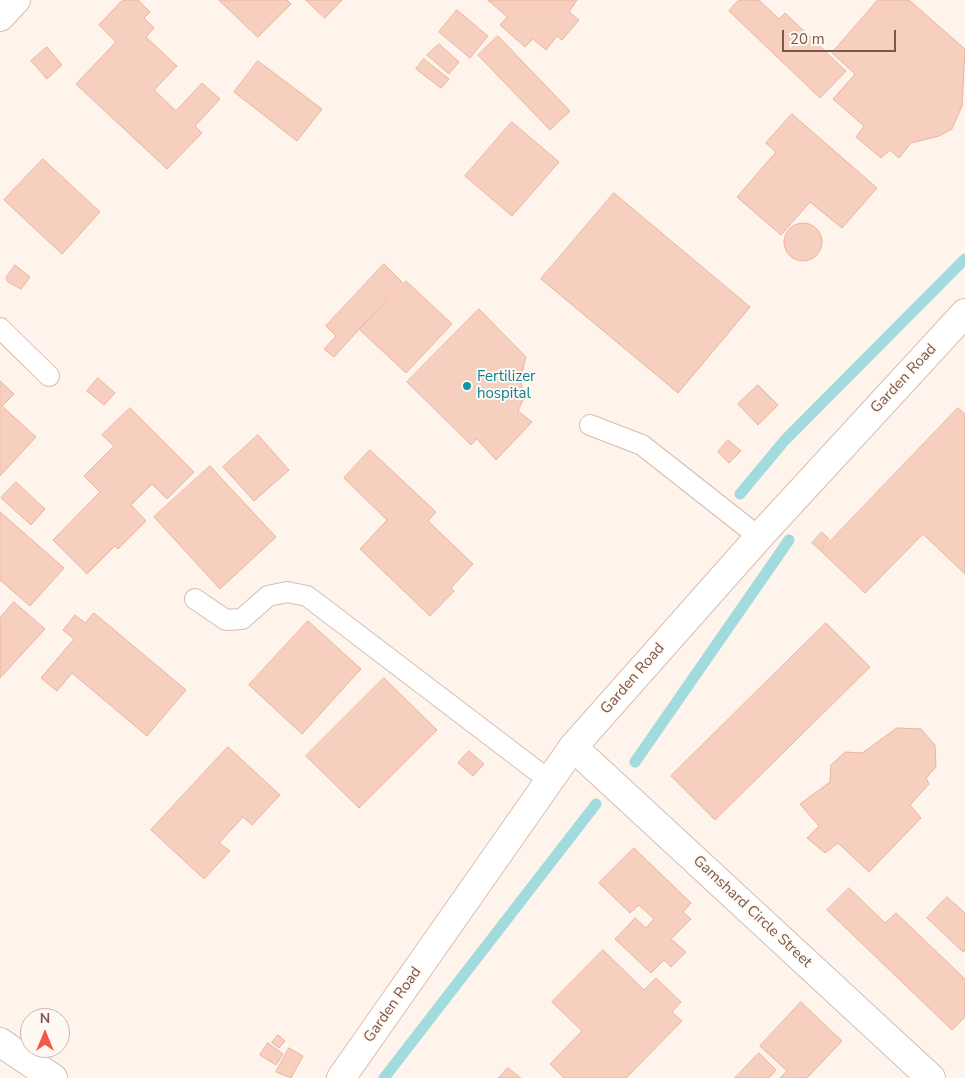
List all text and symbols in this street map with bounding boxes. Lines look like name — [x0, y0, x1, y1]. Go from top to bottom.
scale bar — [785, 20, 899, 52]
text: 20 m — [790, 29, 825, 49]
street label: Garden Road — [867, 341, 941, 417]
place label: Fertilizer hospital — [477, 368, 535, 403]
marker: Fertilizer hospital — [461, 380, 473, 392]
street label: Garden Road — [597, 640, 669, 718]
street label: Gamshard Circle Street — [689, 852, 815, 972]
street label: Garden Road — [360, 964, 426, 1046]
north arrow — [20, 1008, 70, 1058]
text: N — [40, 1009, 50, 1028]

